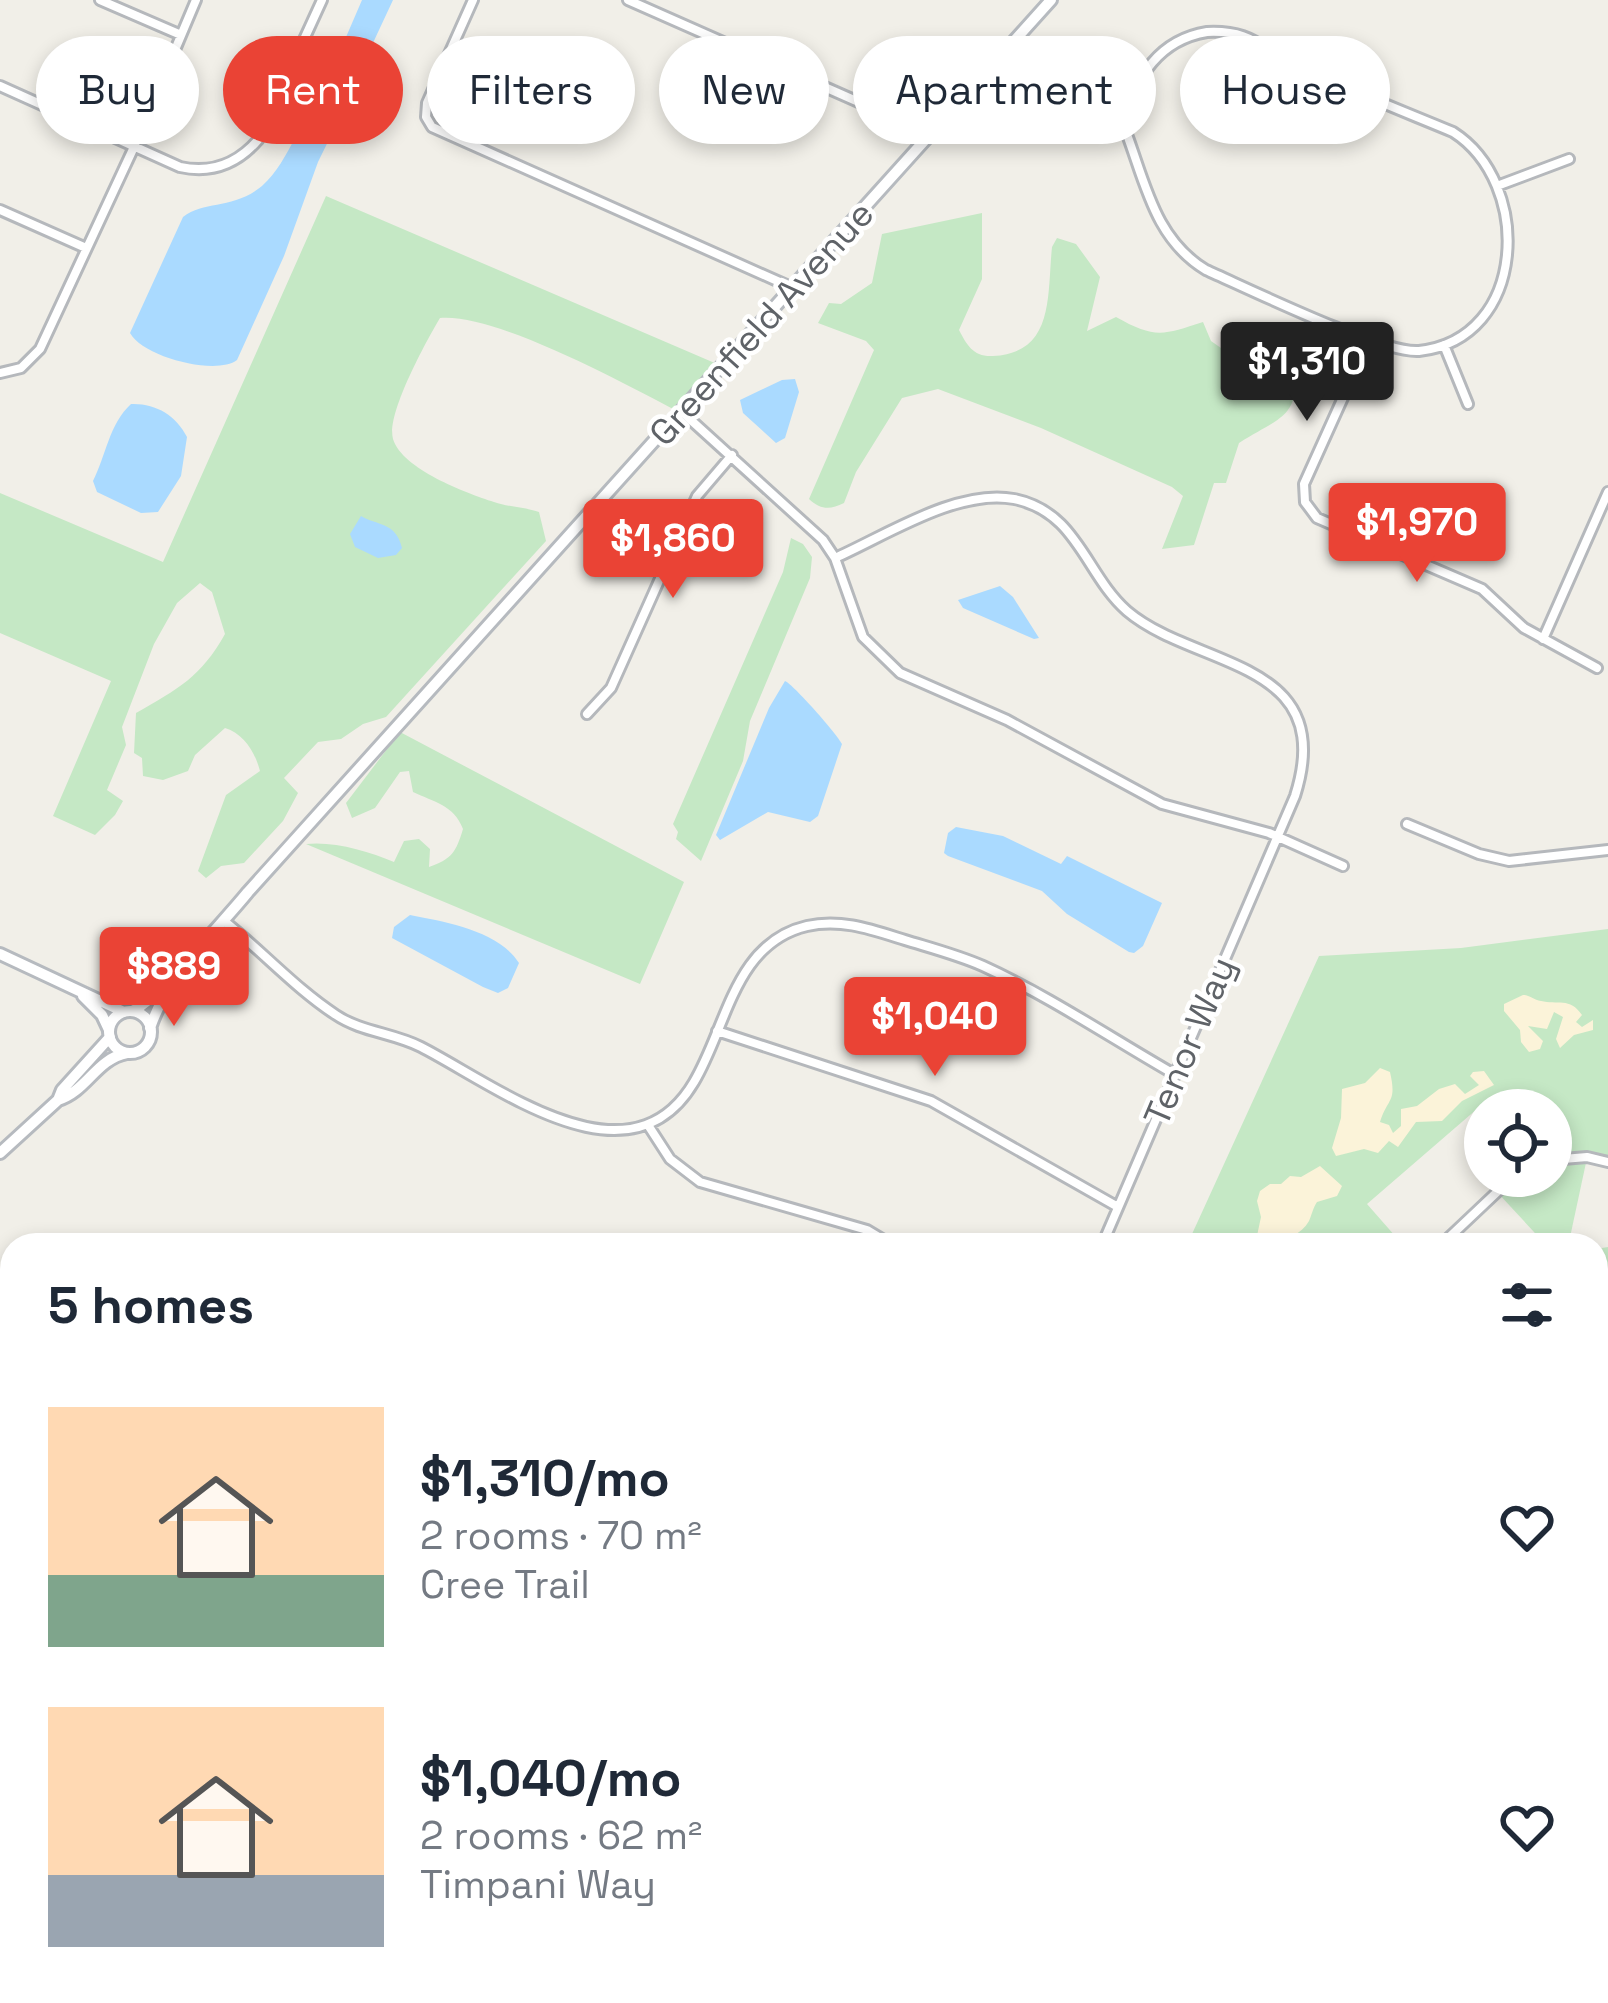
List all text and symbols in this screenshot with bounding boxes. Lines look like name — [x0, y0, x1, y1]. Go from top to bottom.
chip: Buy — [36, 36, 199, 144]
chip: Rent — [223, 36, 403, 144]
chip: Filters — [427, 36, 635, 144]
chip: New — [659, 36, 829, 144]
chip: Apartment — [853, 36, 1156, 144]
chip: House — [1180, 36, 1390, 144]
street label: Greenfield Avenue — [640, 192, 884, 456]
pin: $1,310 — [1209, 322, 1405, 424]
text: $1,310 — [1248, 336, 1366, 385]
pin: $1,970 — [1319, 483, 1515, 585]
text: $1,970 — [1356, 497, 1478, 546]
pin: $1,860 — [575, 499, 771, 601]
text: $1,860 — [610, 513, 736, 562]
pin: $889 — [103, 927, 245, 1029]
text: $889 — [127, 941, 221, 990]
street label: Tenor Way — [1134, 950, 1246, 1133]
pin: $1,040 — [837, 977, 1033, 1079]
text: $1,040 — [871, 991, 999, 1040]
map controls — [1464, 1089, 1572, 1197]
button: locate — [1464, 1089, 1572, 1197]
icon: filters — [1494, 1272, 1560, 1338]
text: 5 homes — [48, 1273, 254, 1338]
text: $1,310/mo — [420, 1446, 670, 1511]
icon: home — [144, 1455, 288, 1599]
icon: heart — [1494, 1494, 1560, 1560]
text: 2 rooms · 70 m² — [420, 1511, 702, 1560]
text: Cree Trail — [420, 1560, 590, 1609]
text: $1,040/mo — [420, 1746, 681, 1811]
icon: home — [144, 1755, 288, 1899]
icon: heart — [1494, 1794, 1560, 1860]
text: 2 rooms · 62 m² — [420, 1811, 702, 1860]
text: Timpani Way — [420, 1860, 656, 1909]

